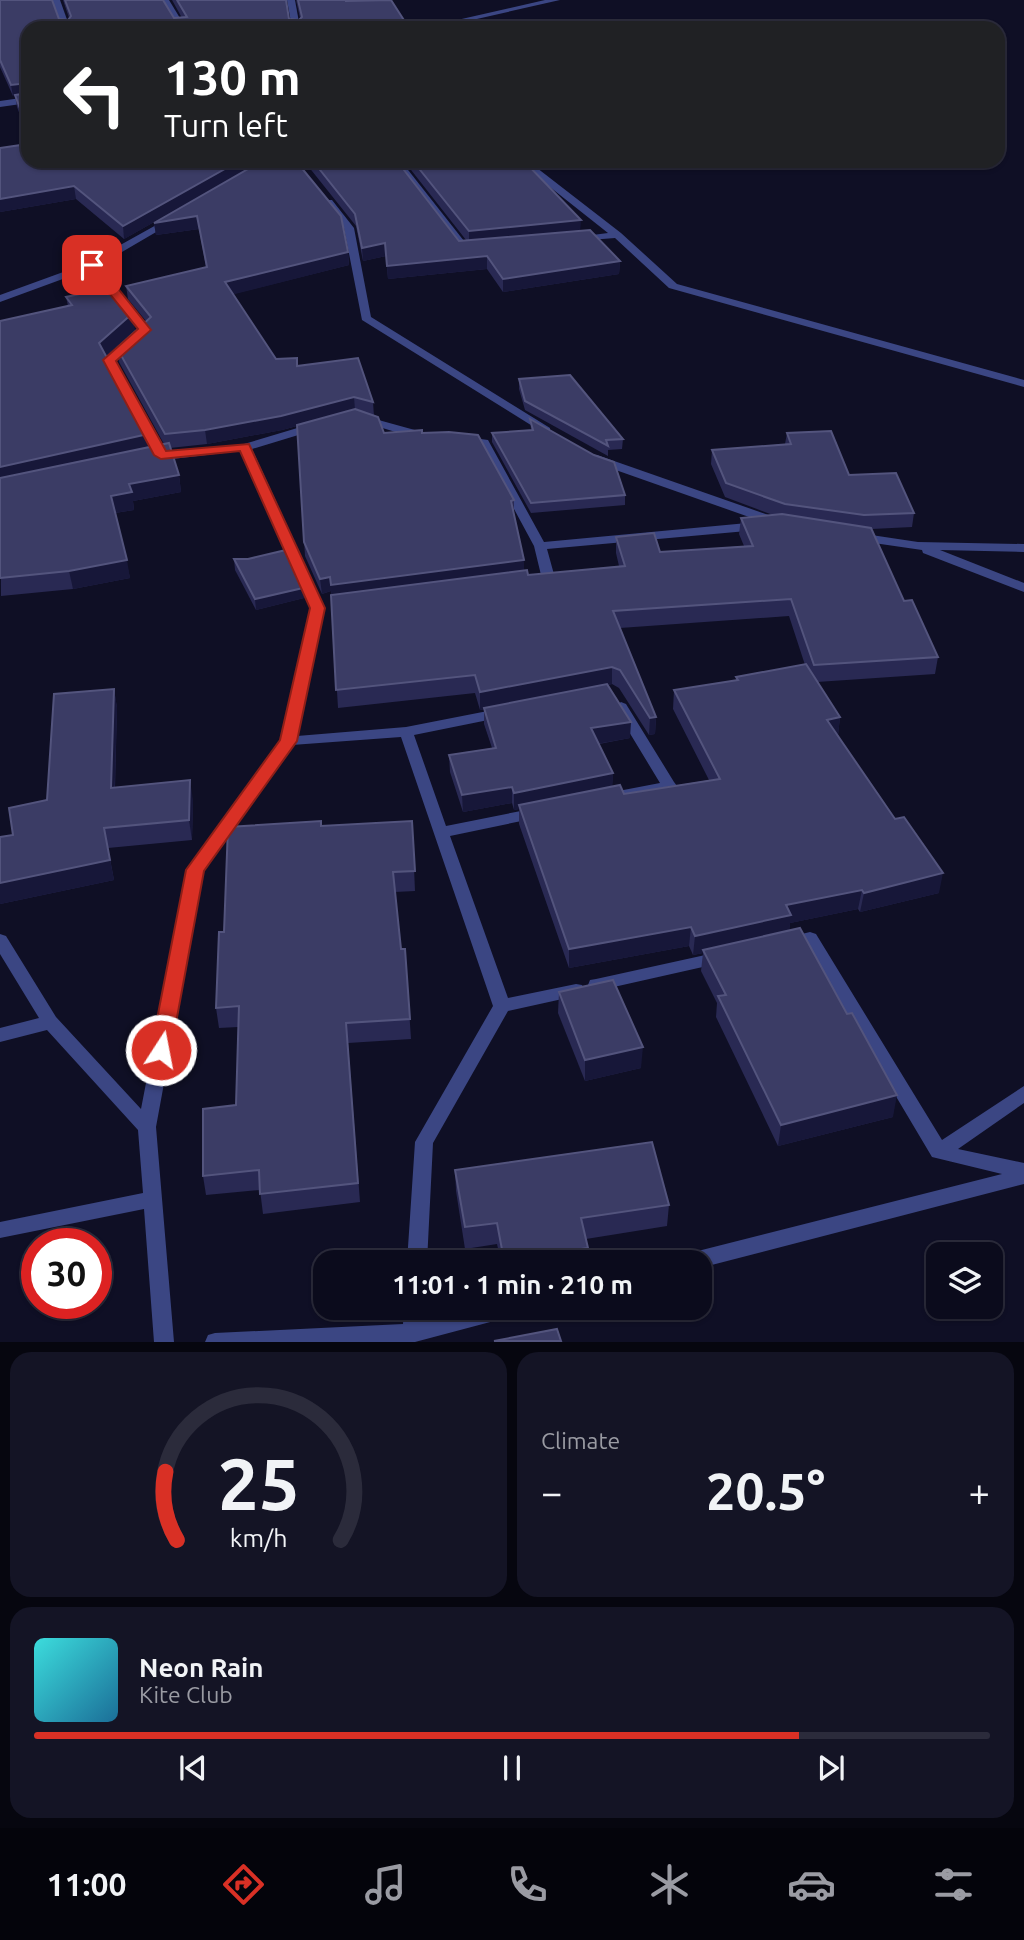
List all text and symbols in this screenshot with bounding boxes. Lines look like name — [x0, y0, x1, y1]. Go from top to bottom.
icon: left — [49, 49, 140, 140]
text: 130 m — [164, 49, 301, 104]
text: Turn left — [164, 107, 288, 143]
pin — [62, 235, 122, 295]
icon: arrive — [73, 246, 111, 284]
position arrow — [124, 1013, 198, 1087]
speed limit sign: 30 — [21, 1228, 112, 1319]
map controls — [926, 1242, 1003, 1319]
button: layers — [926, 1242, 1003, 1319]
text: 11:01 · 1 min · 210 m — [392, 1270, 633, 1299]
text: Climate — [541, 1428, 620, 1453]
text: 25 — [217, 1443, 300, 1525]
text: 20.5° — [706, 1462, 825, 1520]
text: − — [541, 1471, 562, 1513]
text: + — [969, 1471, 990, 1513]
text: km/h — [230, 1524, 287, 1552]
text: Neon Rain — [139, 1653, 264, 1682]
text: Kite Club — [139, 1682, 233, 1707]
icon: previous — [174, 1749, 212, 1787]
icon: pause — [493, 1749, 531, 1787]
icon: next — [812, 1749, 850, 1787]
icon: directions — [219, 1860, 268, 1909]
icon: music — [361, 1860, 410, 1909]
icon: phone — [503, 1860, 552, 1909]
icon: climate — [645, 1860, 694, 1909]
icon: car — [787, 1860, 836, 1909]
icon: filters — [929, 1860, 978, 1909]
text: 11:00 — [46, 1866, 127, 1902]

